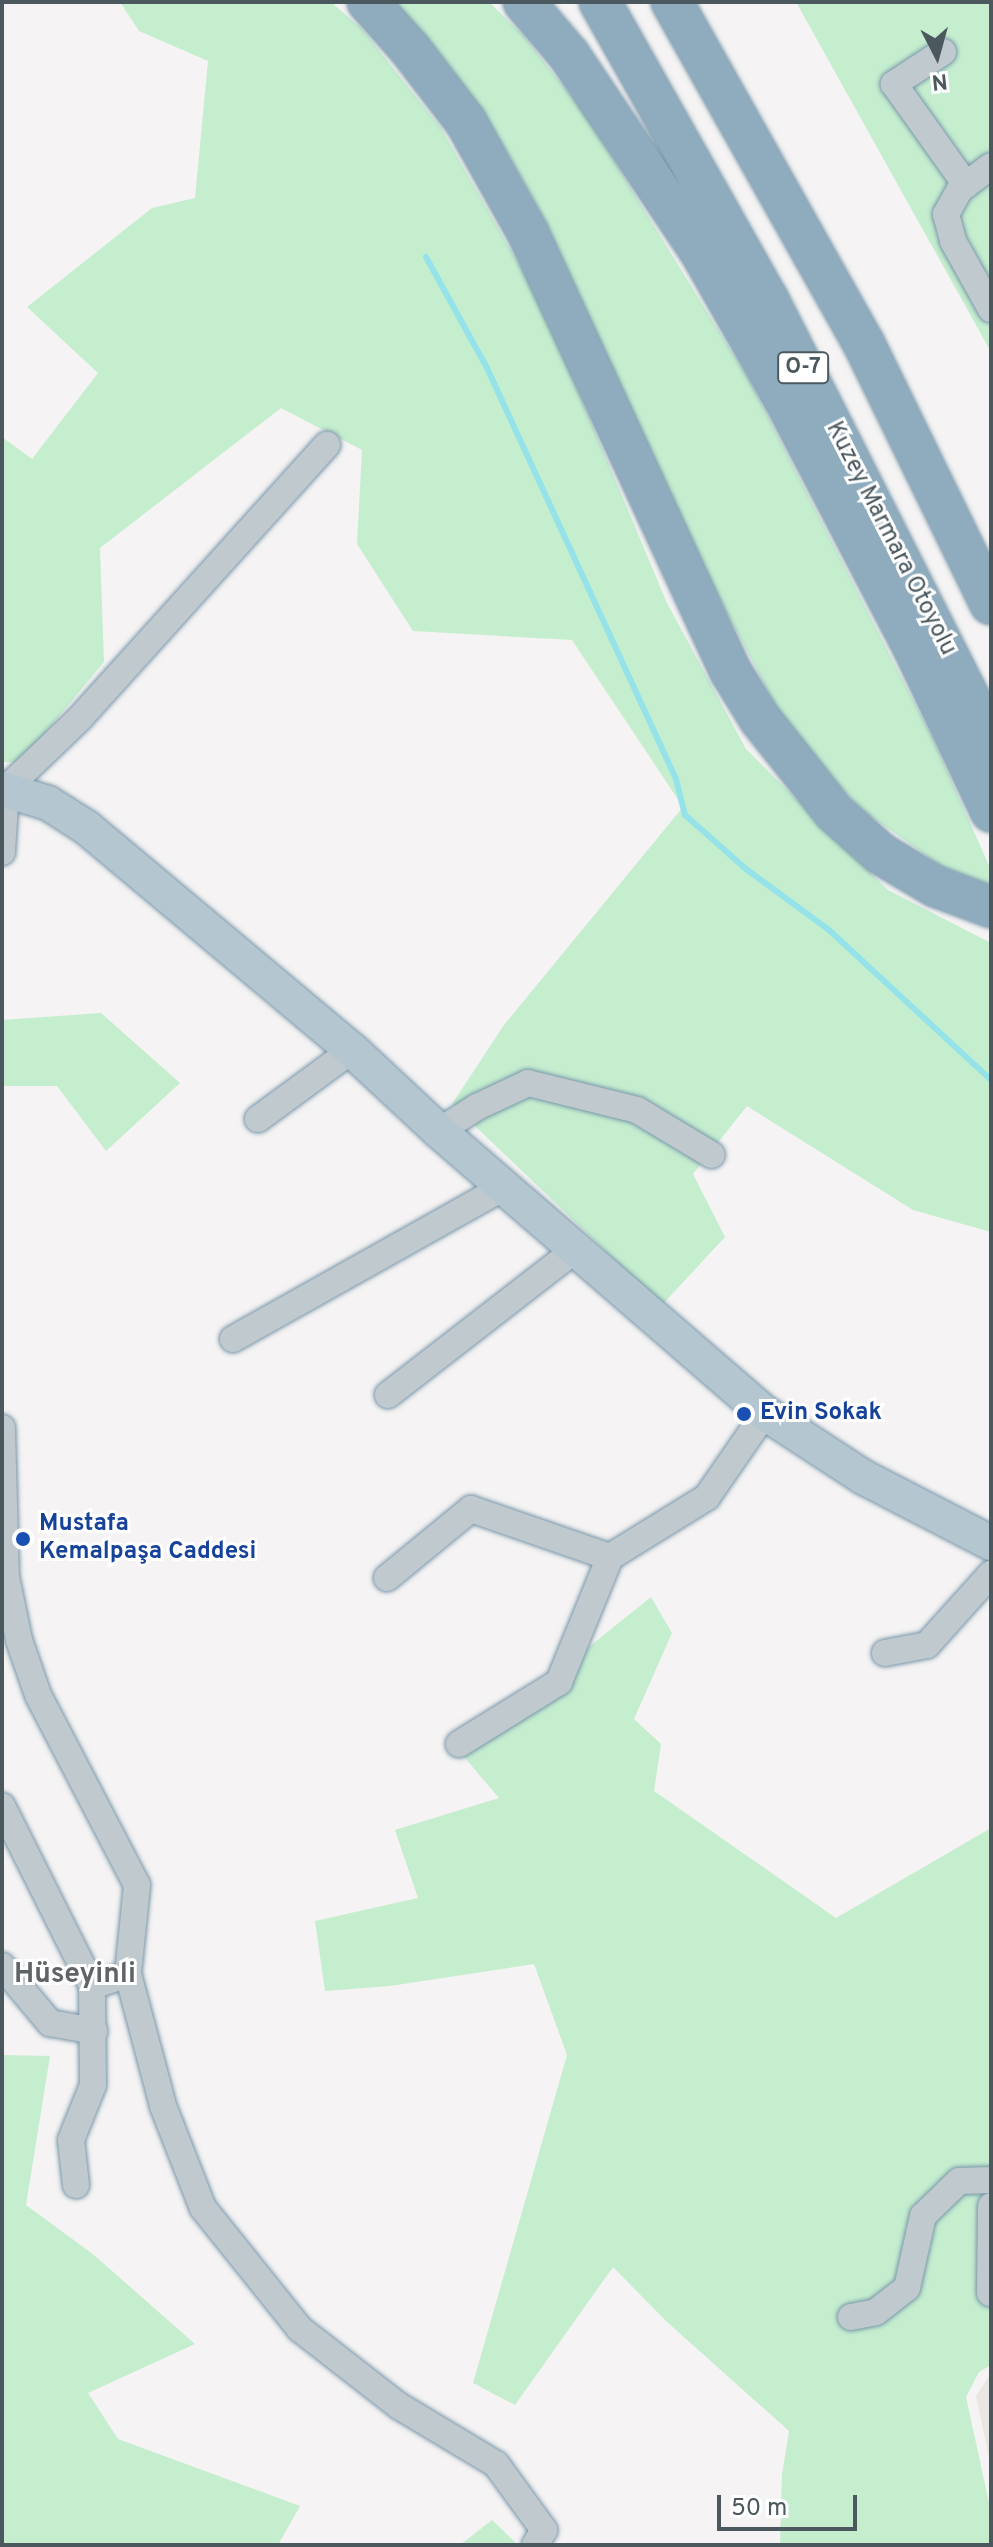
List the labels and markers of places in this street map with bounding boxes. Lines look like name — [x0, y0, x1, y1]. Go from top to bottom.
place label: Evin Sokak — [760, 1400, 882, 1428]
marker: Evin Sokak — [735, 1405, 753, 1423]
place label: Mustafa Kemalpaşa Caddesi — [39, 1511, 256, 1567]
marker: Mustafa Kemalpaşa Caddesi — [14, 1530, 32, 1548]

